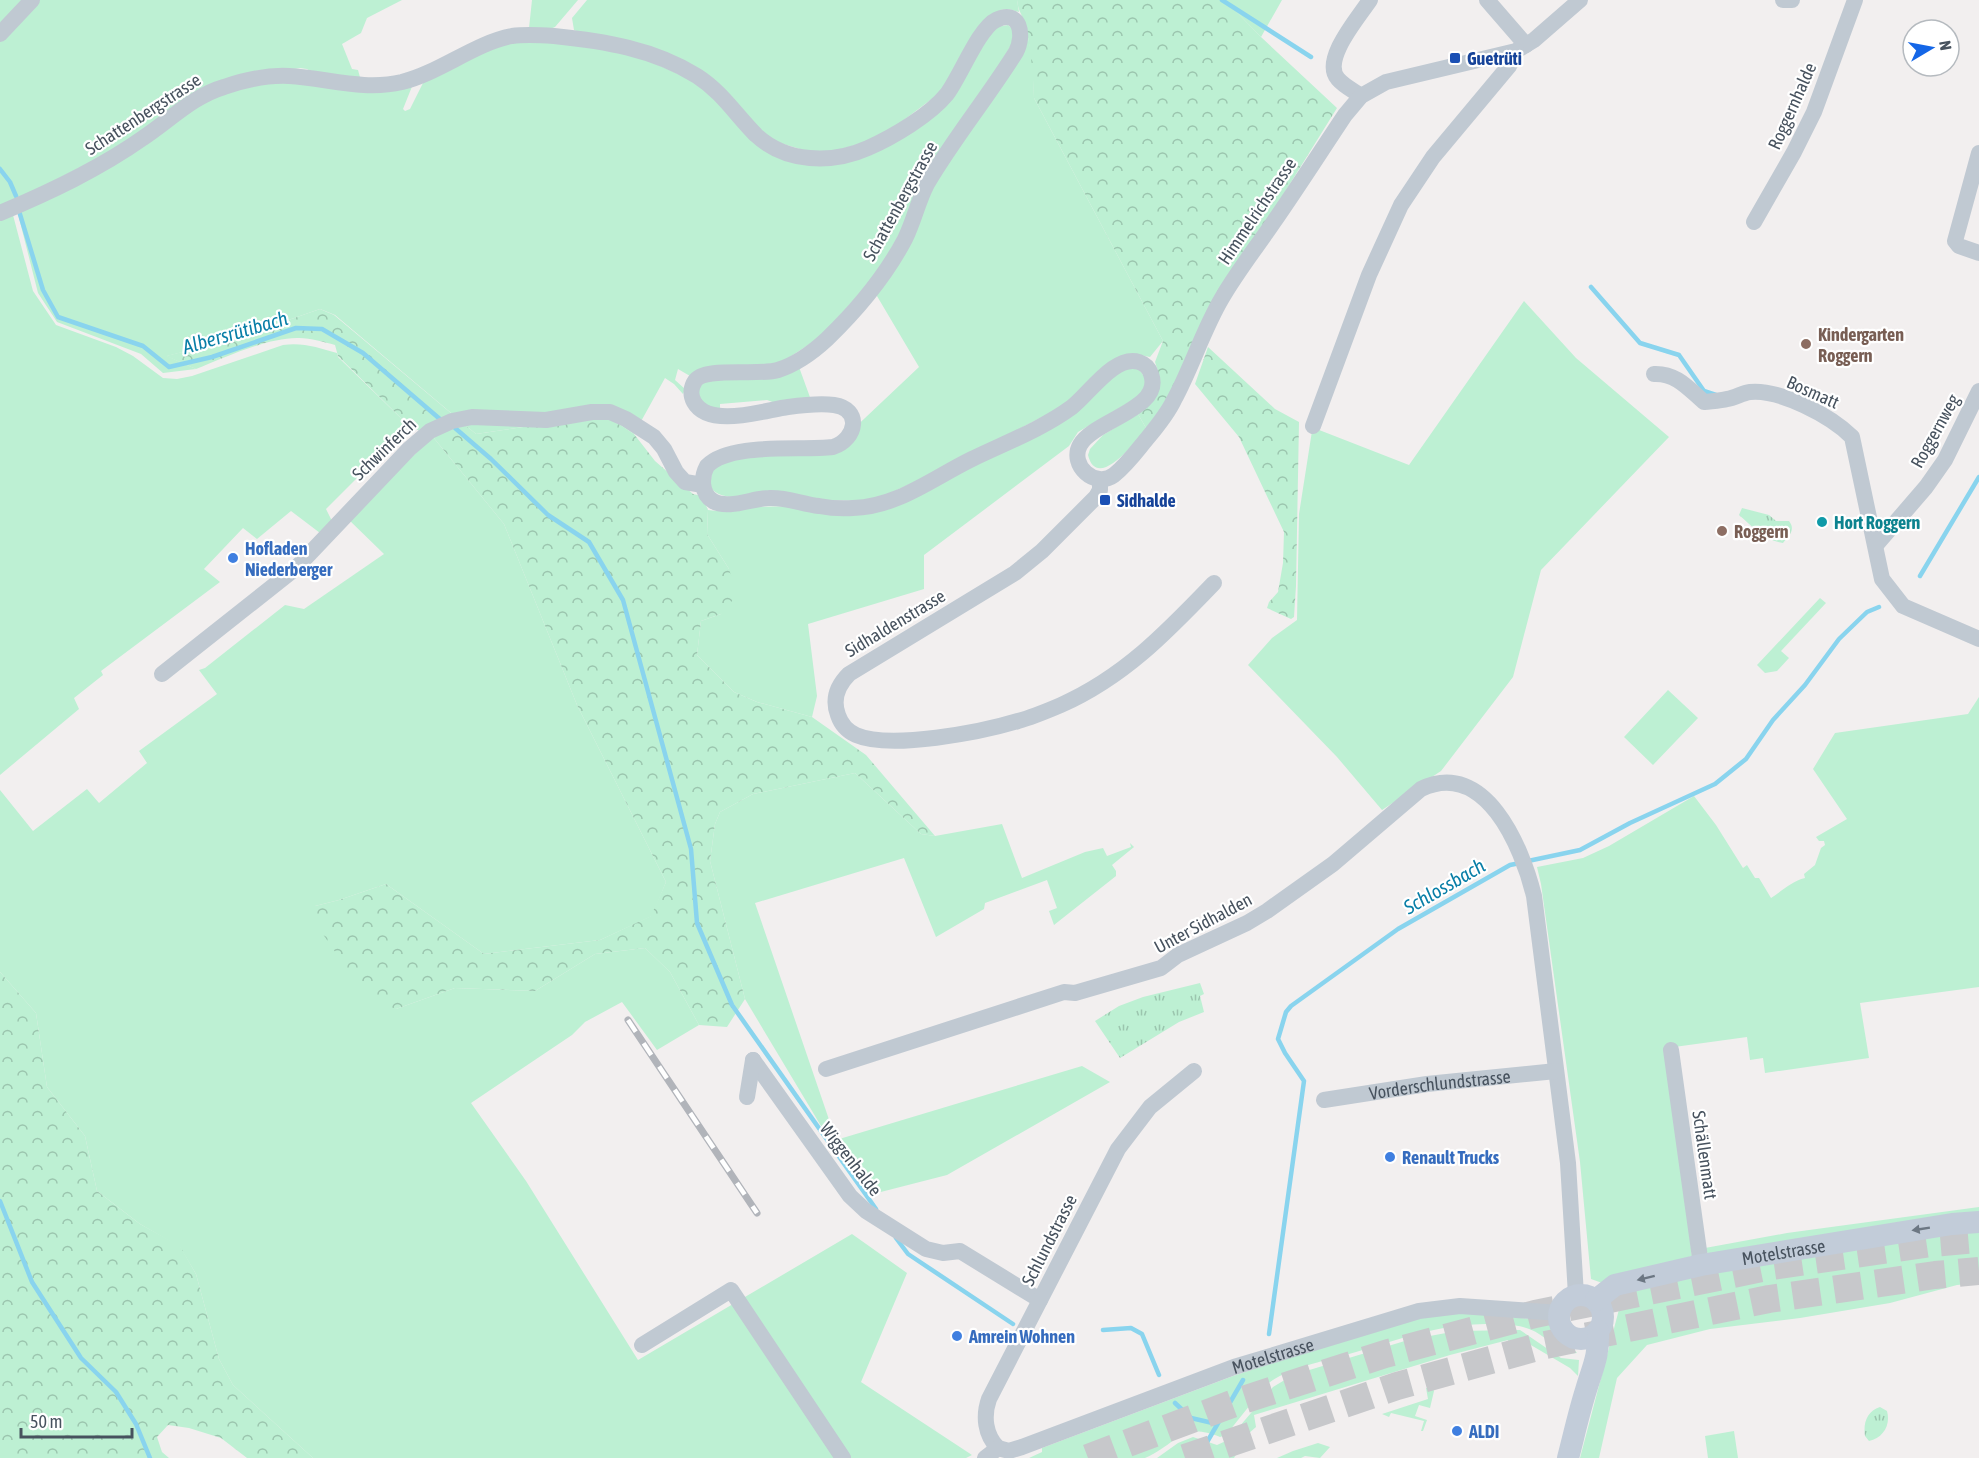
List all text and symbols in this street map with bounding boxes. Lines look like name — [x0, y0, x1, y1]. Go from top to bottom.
north arrow — [1901, 18, 1961, 78]
text: N — [1936, 39, 1955, 52]
place label: Guetrüti — [1467, 48, 1522, 69]
marker: Guetrüti — [1448, 51, 1462, 65]
street label: Roggernhalde — [1764, 59, 1820, 153]
street label: Schattenbergstrasse — [81, 69, 205, 159]
street label: Schattenbergstrasse — [858, 138, 942, 264]
street label: Himmelrichstrasse — [1214, 154, 1300, 268]
water label: Albersrütibach — [179, 306, 291, 358]
place label: Kindergarten Roggern — [1818, 324, 1904, 366]
marker: Kindergarten Roggern — [1799, 337, 1813, 351]
street label: Bosmatt — [1784, 371, 1842, 413]
street label: Roggernweg — [1906, 390, 1964, 471]
street label: Schwinferch — [348, 414, 420, 484]
place label: Sidhalde — [1117, 490, 1176, 511]
marker: Sidhalde — [1098, 493, 1112, 507]
place label: Hort Roggern — [1834, 512, 1920, 533]
marker: Hort Roggern — [1815, 515, 1829, 529]
place label: Roggern — [1734, 521, 1789, 542]
marker: Roggern — [1715, 524, 1729, 538]
place label: Hofladen Niederberger — [245, 538, 333, 580]
marker: Hofladen Niederberger — [226, 551, 240, 565]
street label: Sidhaldenstrasse — [841, 585, 949, 661]
water label: Schlossbach — [1398, 853, 1489, 919]
street label: Unter Sidhalden — [1151, 888, 1255, 958]
street label: Vorderschlundstrasse — [1368, 1065, 1512, 1103]
street label: Schällenmatt — [1688, 1109, 1722, 1201]
street label: Wiggenhalde — [816, 1118, 886, 1200]
place label: Renault Trucks — [1402, 1147, 1500, 1168]
marker: Renault Trucks — [1383, 1150, 1397, 1164]
street label: Schlundstrasse — [1017, 1191, 1081, 1289]
one-way arrow — [1911, 1225, 1930, 1234]
street label: Motelstrasse — [1740, 1234, 1827, 1269]
one-way arrow — [1637, 1273, 1656, 1283]
place label: Amrein Wohnen — [968, 1326, 1075, 1347]
marker: Amrein Wohnen — [950, 1329, 964, 1343]
street label: Motelstrasse — [1229, 1333, 1316, 1378]
scale bar — [21, 1401, 132, 1439]
text: 50 m — [30, 1411, 62, 1432]
place label: ALDI — [1468, 1421, 1499, 1442]
marker: ALDI — [1450, 1424, 1464, 1438]

